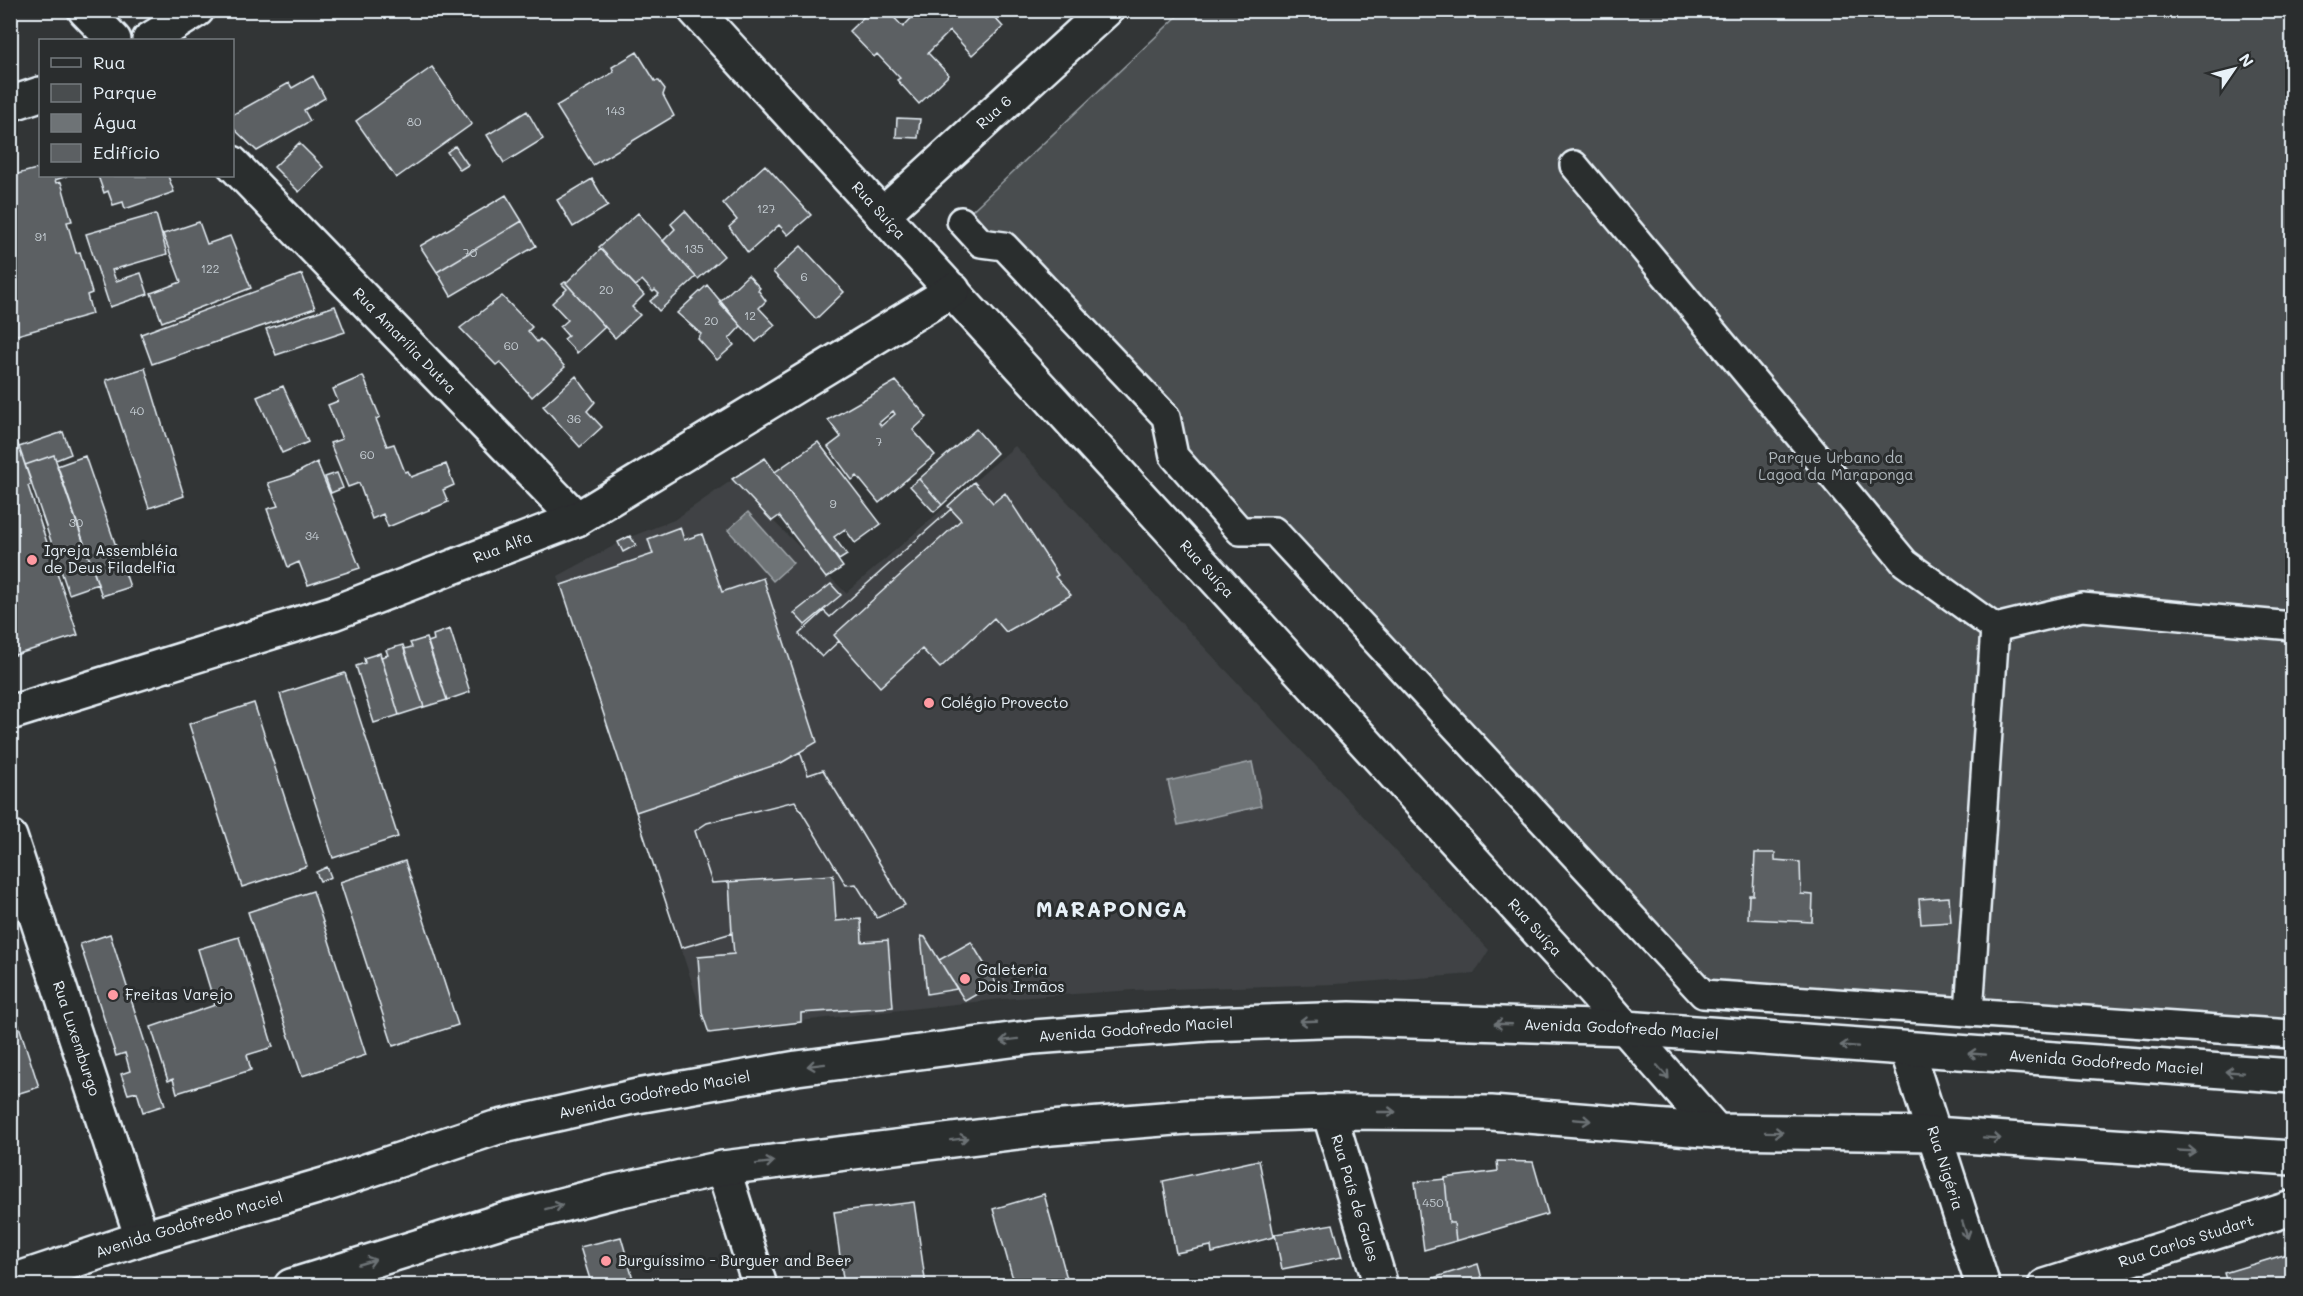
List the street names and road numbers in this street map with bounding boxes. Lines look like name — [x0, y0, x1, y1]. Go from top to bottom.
street label: Rua 6 — [972, 90, 1015, 133]
street label: Rua Suíça — [848, 177, 911, 243]
street label: Rua Amarília Dutra — [349, 283, 461, 398]
street label: Rua Alfa — [470, 526, 535, 567]
street label: Rua Suíça — [1176, 535, 1239, 602]
street label: Rua Suíça — [1504, 894, 1567, 960]
street label: Rua Luxemburgo — [49, 978, 106, 1098]
street label: Avenida Godofredo Maciel — [1038, 1012, 1233, 1046]
street label: Avenida Godofredo Maciel — [1524, 1014, 1719, 1044]
street label: Avenida Godofredo Maciel — [2008, 1045, 2204, 1079]
street label: Avenida Godofredo Maciel — [557, 1065, 752, 1122]
street label: Rua Nigéria — [1923, 1123, 1969, 1212]
street label: Rua País de Gales — [1327, 1132, 1384, 1264]
street label: Avenida Godofredo Maciel — [92, 1186, 285, 1262]
street label: Rua Carlos Studart — [2116, 1210, 2256, 1271]

